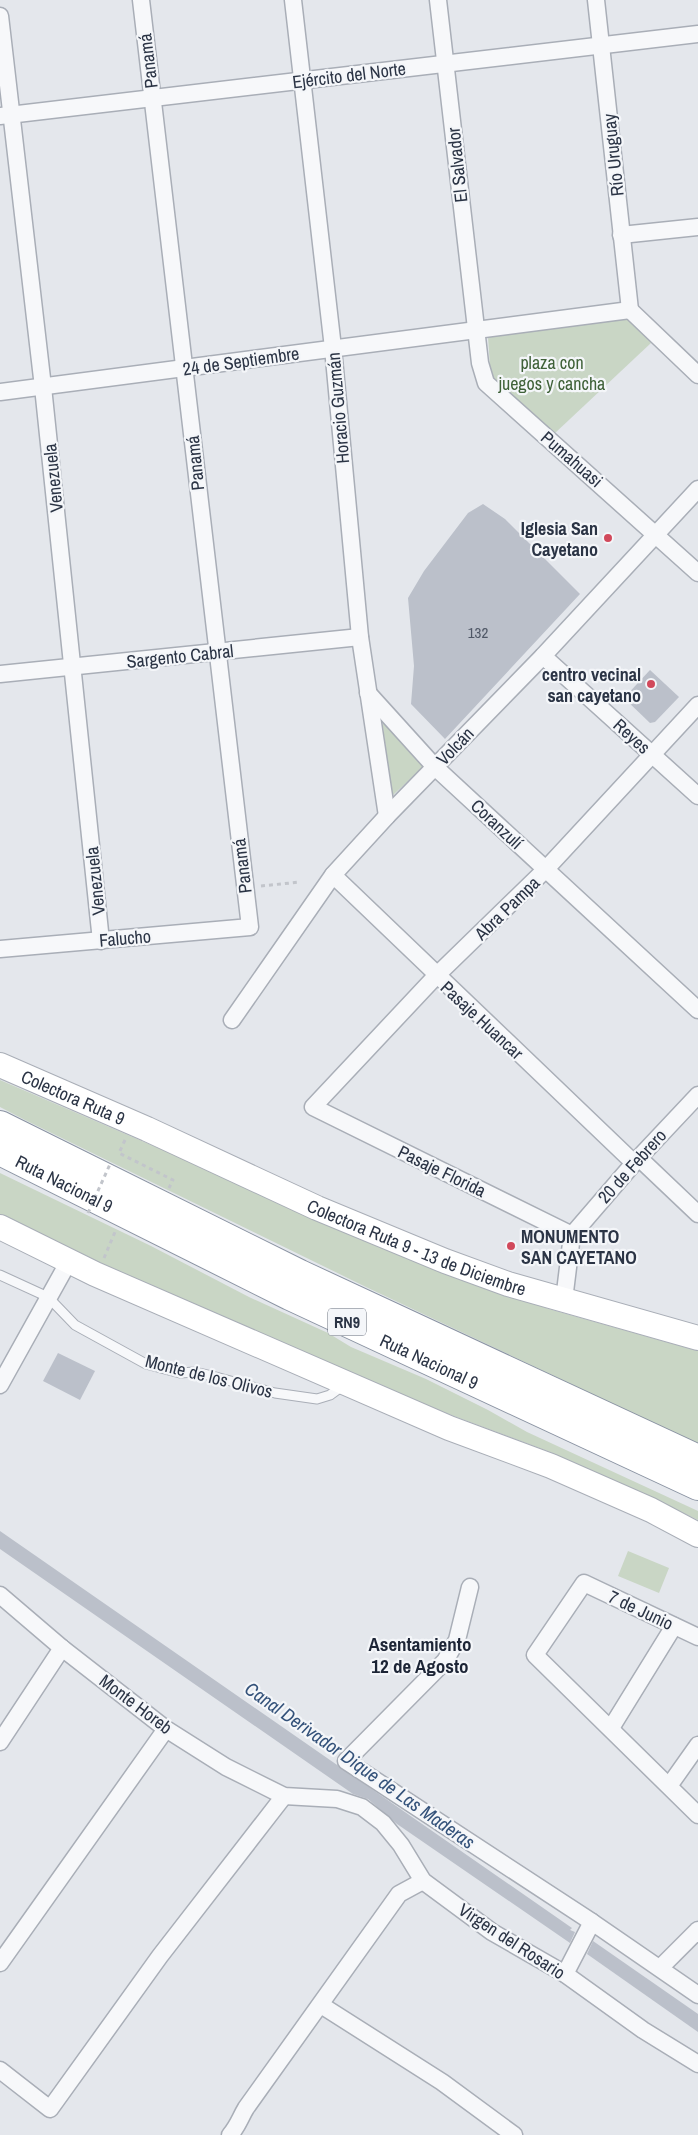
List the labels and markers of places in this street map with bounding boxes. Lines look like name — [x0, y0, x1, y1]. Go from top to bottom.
place label: Iglesia San Cayetano — [521, 516, 598, 562]
marker: Iglesia San Cayetano — [602, 532, 614, 544]
place label: centro vecinal san cayetano — [542, 662, 641, 708]
marker: centro vecinal san cayetano — [645, 678, 657, 690]
place label: MONUMENTO SAN CAYETANO — [521, 1224, 637, 1270]
marker: MONUMENTO SAN CAYETANO — [505, 1240, 517, 1252]

